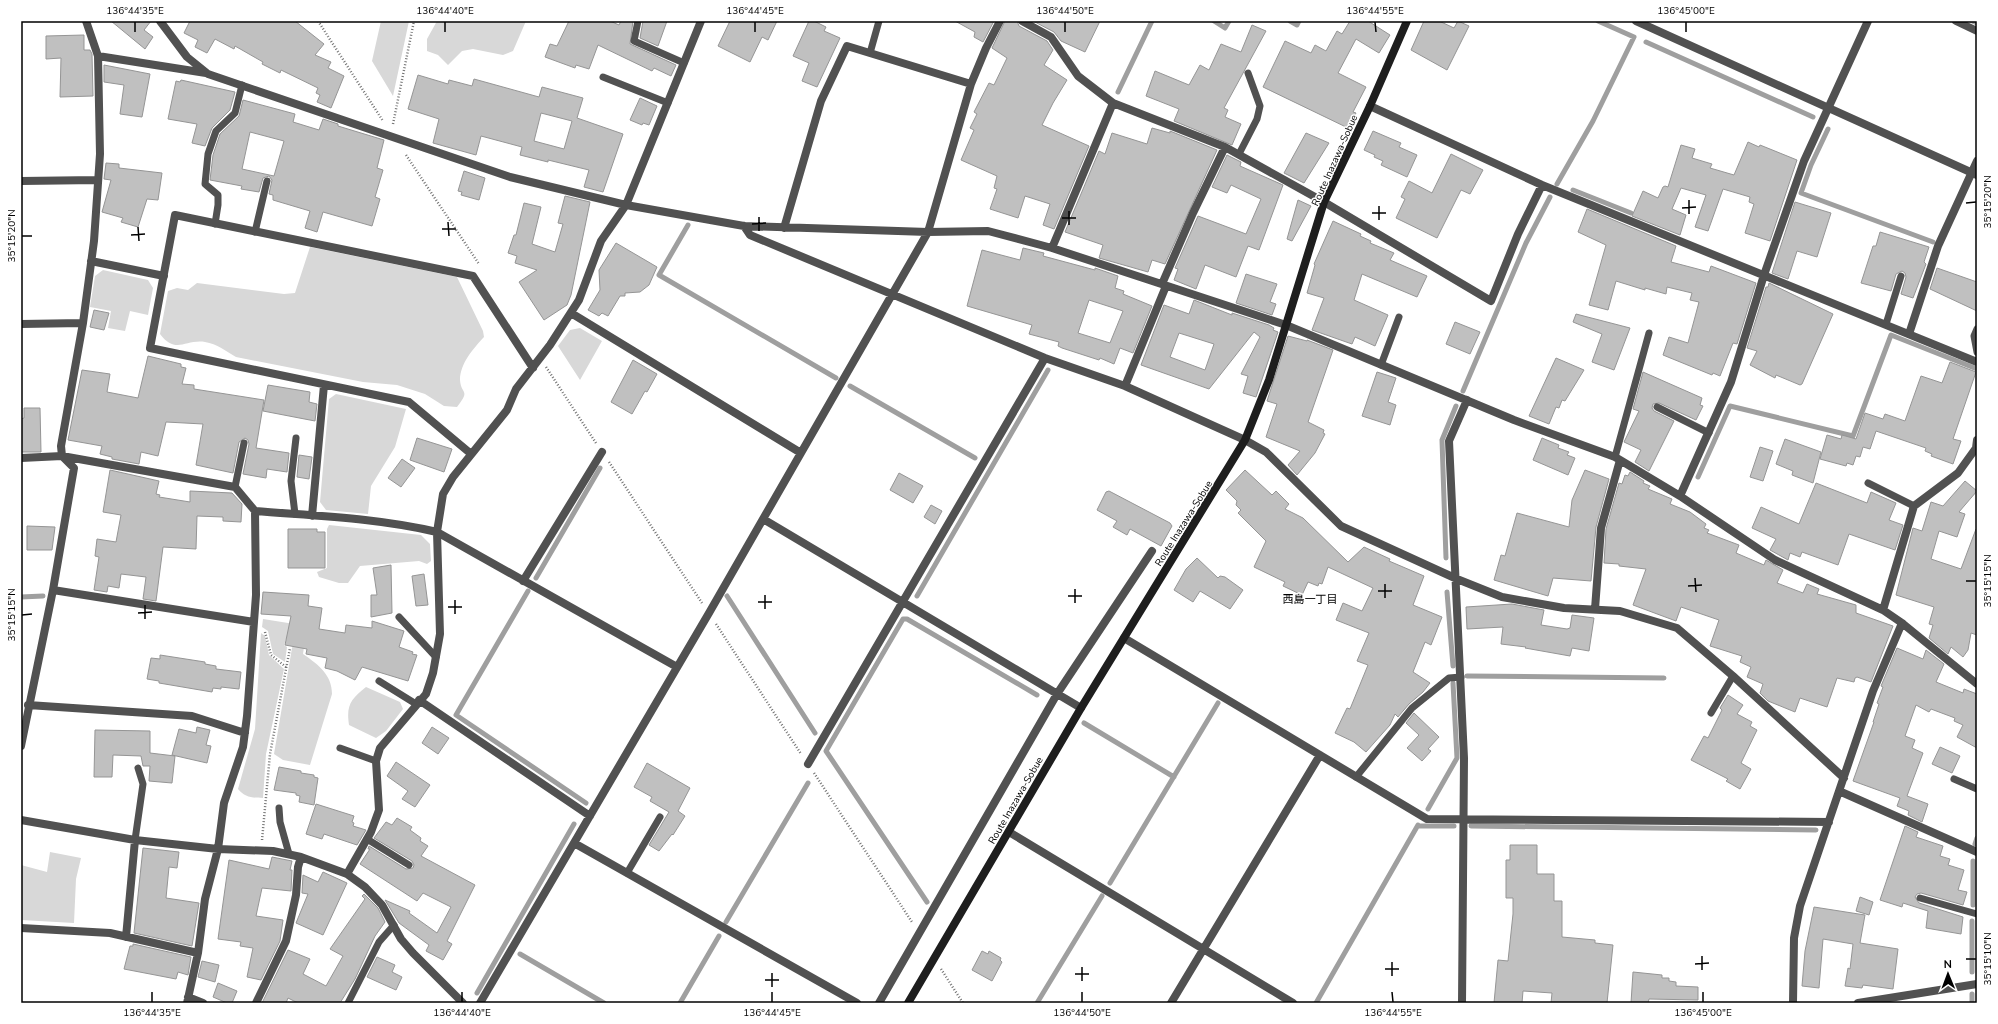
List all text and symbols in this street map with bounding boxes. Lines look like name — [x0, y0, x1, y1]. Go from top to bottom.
text: 136°44'35"E — [106, 4, 164, 18]
text: 136°44'40"E — [416, 4, 474, 18]
text: 136°44'45"E — [726, 4, 784, 18]
text: 136°44'50"E — [1036, 4, 1094, 18]
text: 136°44'55"E — [1346, 4, 1404, 18]
text: 136°45'00"E — [1657, 4, 1715, 18]
street label: Route Inazawa-Sobue — [1308, 113, 1361, 208]
text: 35°15'20"N — [1981, 175, 1995, 229]
text: 35°15'20"N — [5, 209, 19, 263]
street label: Route Inazawa-Sobue — [1152, 478, 1216, 569]
text: 35°15'15"N — [1981, 554, 1995, 608]
text: 35°15'15"N — [5, 588, 19, 642]
district label: 西島一丁目 — [1283, 592, 1338, 607]
street label: Route Inazawa-Sobue — [985, 754, 1047, 847]
text: 35°15'10"N — [1981, 932, 1995, 986]
north arrow — [1928, 954, 1968, 994]
text: N — [1944, 957, 1952, 972]
text: 136°44'35"E — [123, 1006, 181, 1020]
text: 136°44'40"E — [433, 1006, 491, 1020]
text: 136°44'45"E — [743, 1006, 801, 1020]
text: 136°44'50"E — [1053, 1006, 1111, 1020]
text: 136°44'55"E — [1364, 1006, 1422, 1020]
text: 136°45'00"E — [1674, 1006, 1732, 1020]

